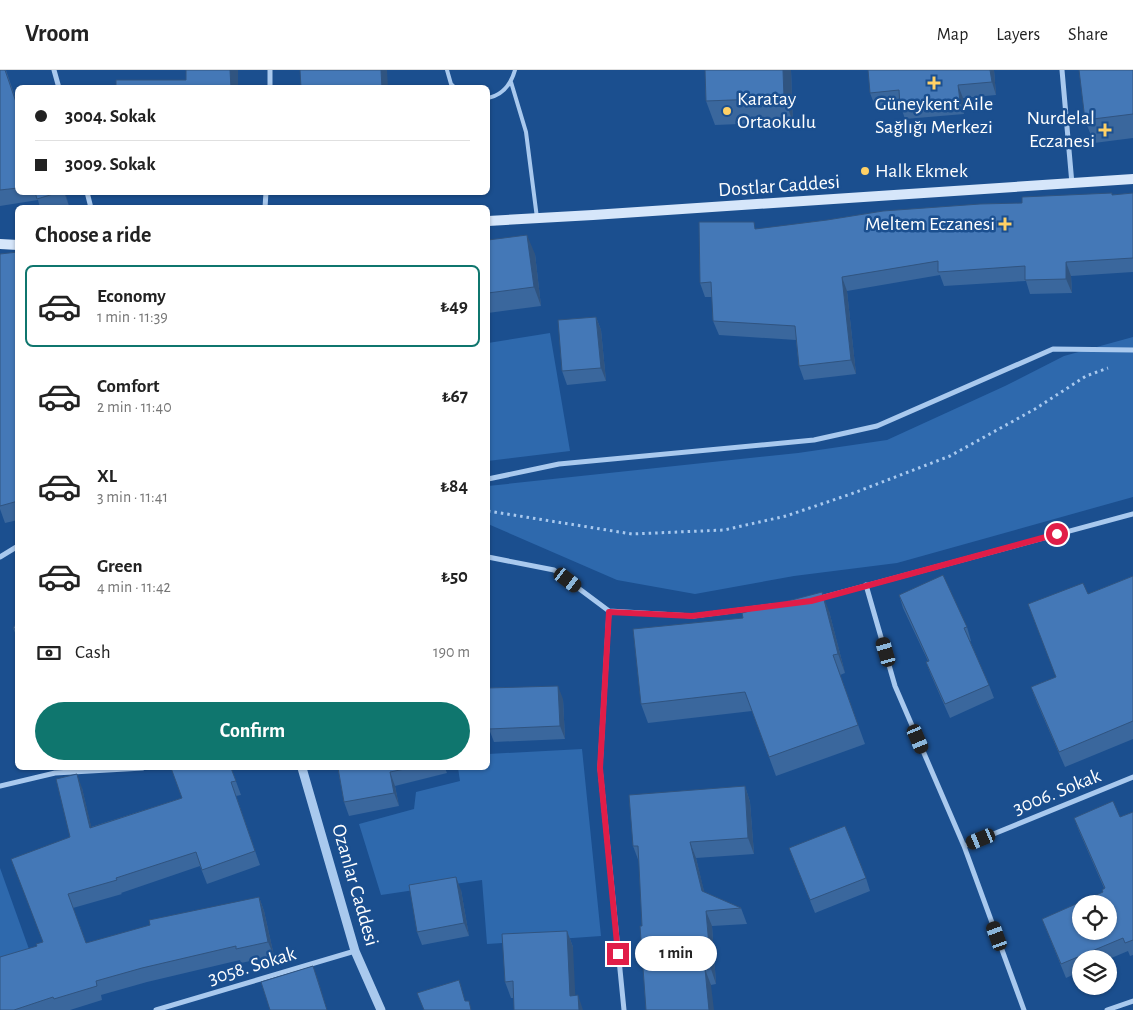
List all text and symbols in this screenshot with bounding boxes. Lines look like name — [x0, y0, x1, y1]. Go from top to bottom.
text: Vroom — [25, 22, 89, 46]
text: Map — [937, 26, 968, 44]
text: Layers — [996, 26, 1040, 44]
text: Share — [1068, 26, 1108, 44]
marker: Güneykent Aile Sağlığı Merkezi — [927, 76, 941, 90]
place label: Karatay Ortaokulu — [737, 89, 816, 132]
place label: Güneykent Aile Sağlığı Merkezi — [875, 94, 993, 137]
marker: Karatay Ortaokulu — [721, 105, 733, 117]
text: 3004. Sokak — [65, 107, 156, 126]
place label: Nurdelal Eczanesi — [1026, 108, 1095, 151]
marker: Nurdelal Eczanesi — [1099, 124, 1111, 136]
text: 3009. Sokak — [65, 155, 156, 174]
place label: Halk Ekmek — [875, 161, 968, 181]
marker: Halk Ekmek — [859, 165, 871, 177]
street label: Dostlar Caddesi — [717, 172, 841, 200]
place label: Meltem Eczanesi — [865, 214, 995, 234]
marker: Meltem Eczanesi — [999, 218, 1011, 230]
text: Choose a ride — [35, 224, 151, 246]
icon: car — [37, 284, 82, 329]
text: Economy — [97, 287, 166, 306]
text: ₺49 — [440, 297, 468, 316]
text: 1 min · 11:39 — [97, 309, 168, 325]
icon: car — [37, 374, 82, 419]
text: Comfort — [97, 377, 159, 396]
text: ₺67 — [442, 387, 468, 406]
text: 2 min · 11:40 — [97, 399, 172, 415]
icon: car — [37, 464, 82, 509]
text: XL — [97, 467, 117, 486]
text: ₺84 — [440, 477, 468, 496]
text: 3 min · 11:41 — [97, 489, 168, 505]
route start — [1046, 523, 1068, 545]
icon: car — [37, 554, 82, 599]
text: Green — [97, 557, 143, 576]
car — [551, 565, 584, 595]
text: ₺50 — [441, 567, 468, 586]
text: 4 min · 11:42 — [97, 579, 171, 595]
car — [874, 636, 897, 668]
icon: cash — [35, 639, 63, 667]
text: Cash — [75, 643, 111, 662]
text: 190 m — [433, 644, 470, 660]
button: Confirm — [35, 702, 470, 760]
car — [905, 722, 930, 756]
street label: 3006. Sokak — [1010, 765, 1104, 819]
street label: Ozanlar Caddesi — [328, 822, 382, 948]
car — [964, 826, 997, 852]
map controls — [1072, 895, 1117, 995]
button: locate — [1072, 895, 1117, 940]
car — [984, 919, 1009, 953]
callout: 1 min — [636, 936, 718, 972]
street label: 3058. Sokak — [206, 943, 298, 989]
route end — [607, 943, 629, 965]
text: 1 min — [659, 945, 693, 961]
button: layers — [1072, 950, 1117, 995]

